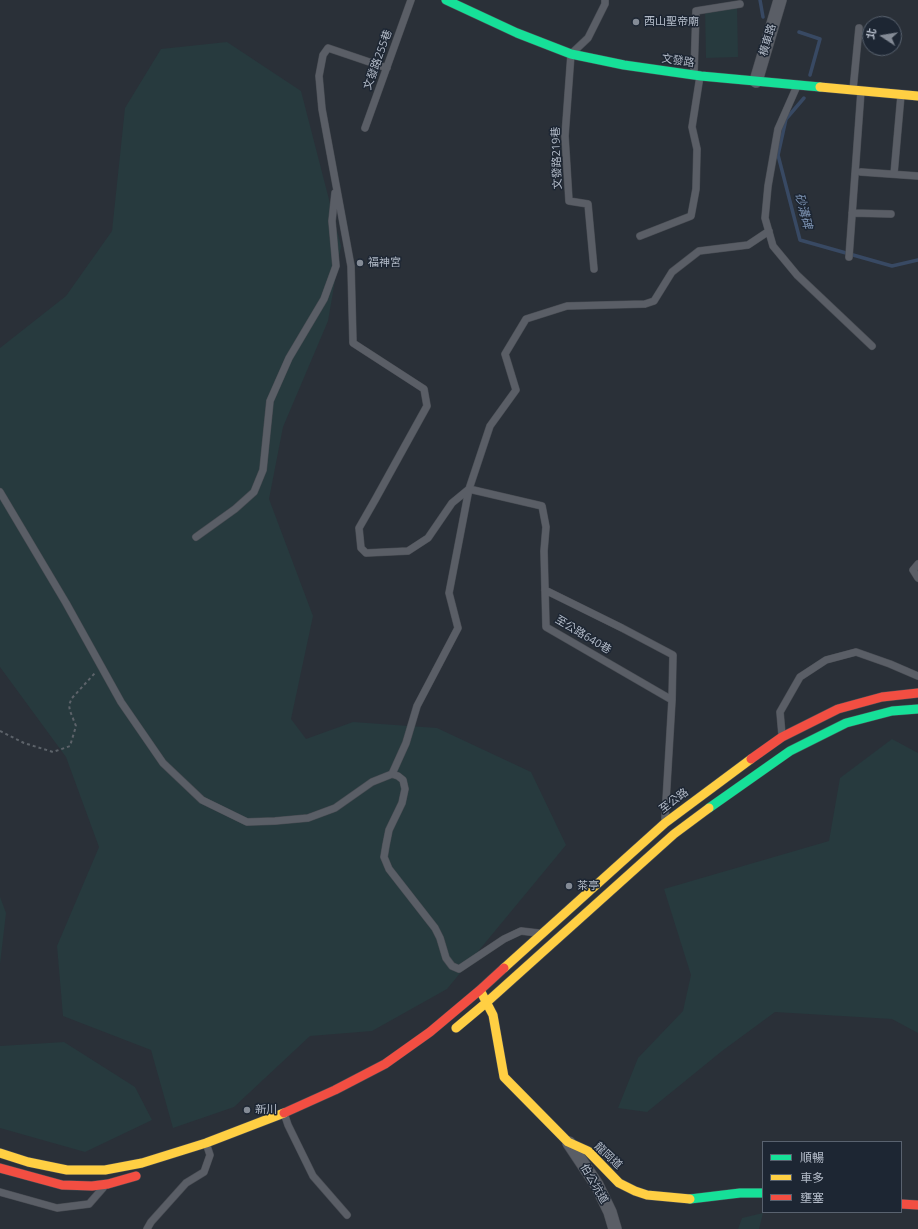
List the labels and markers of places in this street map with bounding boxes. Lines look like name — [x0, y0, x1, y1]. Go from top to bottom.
place label: 西山聖帝廟 — [644, 15, 699, 29]
marker: 西山聖帝廟 — [631, 17, 641, 27]
place label: 福神宮 — [368, 256, 401, 270]
marker: 福神宮 — [355, 258, 365, 268]
place label: 茶亭 — [577, 879, 599, 893]
marker: 茶亭 — [564, 881, 574, 891]
place label: 新川 — [255, 1103, 277, 1117]
marker: 新川 — [242, 1105, 252, 1115]

